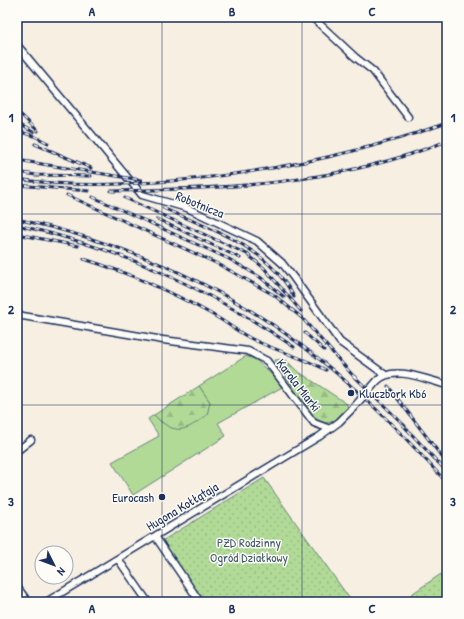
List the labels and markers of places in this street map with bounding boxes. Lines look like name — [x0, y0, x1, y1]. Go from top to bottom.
place label: Kluczbork Kb6 — [359, 384, 426, 402]
marker: Kluczbork Kb6 — [346, 388, 356, 398]
place label: Eurocash — [112, 488, 155, 506]
marker: Eurocash — [157, 492, 167, 502]

